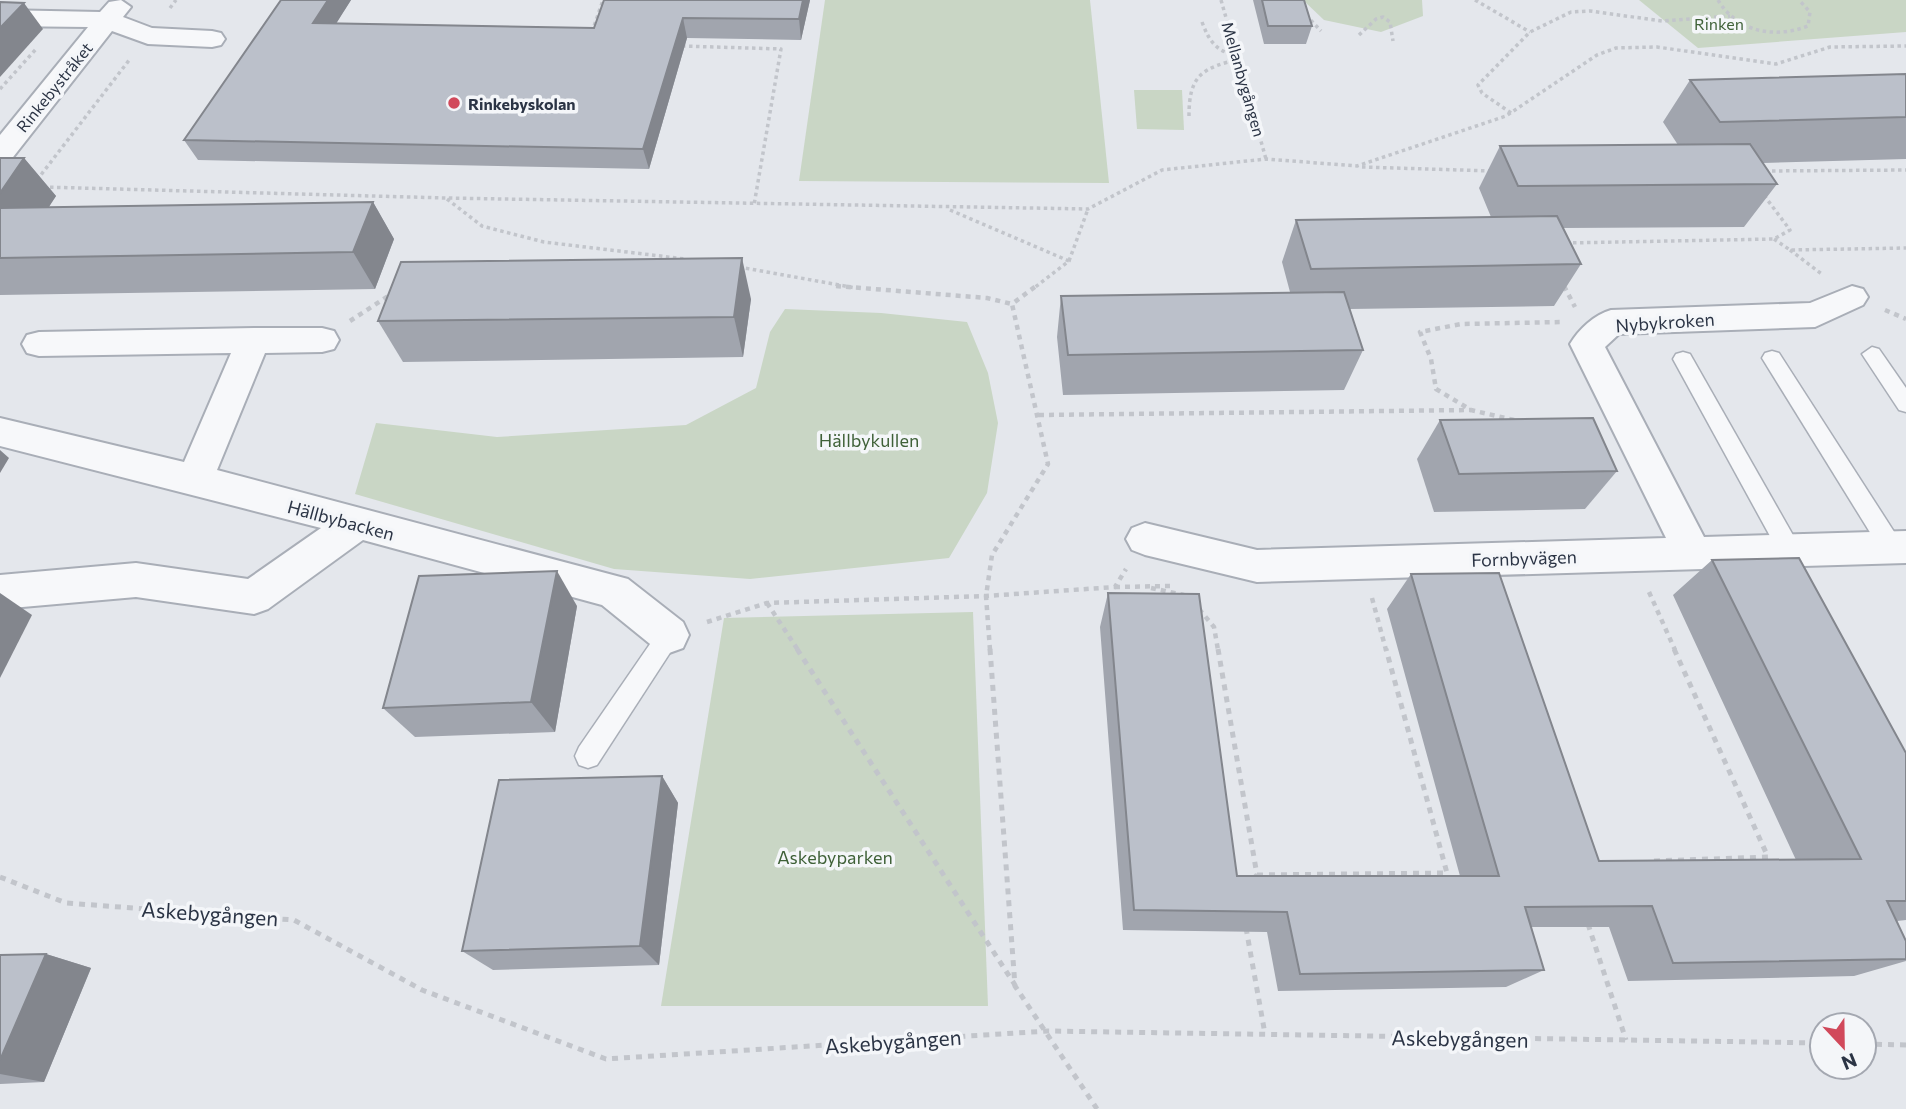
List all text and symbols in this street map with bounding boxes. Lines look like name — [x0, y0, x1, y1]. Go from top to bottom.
park label: Rinken — [1694, 14, 1744, 33]
street label: Mellanbygången — [1218, 19, 1270, 139]
street label: Rinkebystråket — [12, 38, 96, 136]
place label: Rinkebyskolan — [468, 94, 576, 113]
marker: Rinkebyskolan — [446, 95, 462, 111]
street label: Nybykroken — [1615, 308, 1715, 336]
park label: Hällbykullen — [819, 429, 919, 451]
street label: Hällbybacken — [285, 495, 397, 545]
street label: Fornbyvägen — [1471, 545, 1577, 571]
park label: Askebyparken — [777, 846, 893, 868]
street label: Askebygången — [141, 896, 279, 930]
north arrow — [1808, 1011, 1878, 1081]
street label: Askebygången — [824, 1024, 962, 1058]
street label: Askebygången — [1391, 1024, 1529, 1052]
text: N — [1839, 1049, 1860, 1076]

